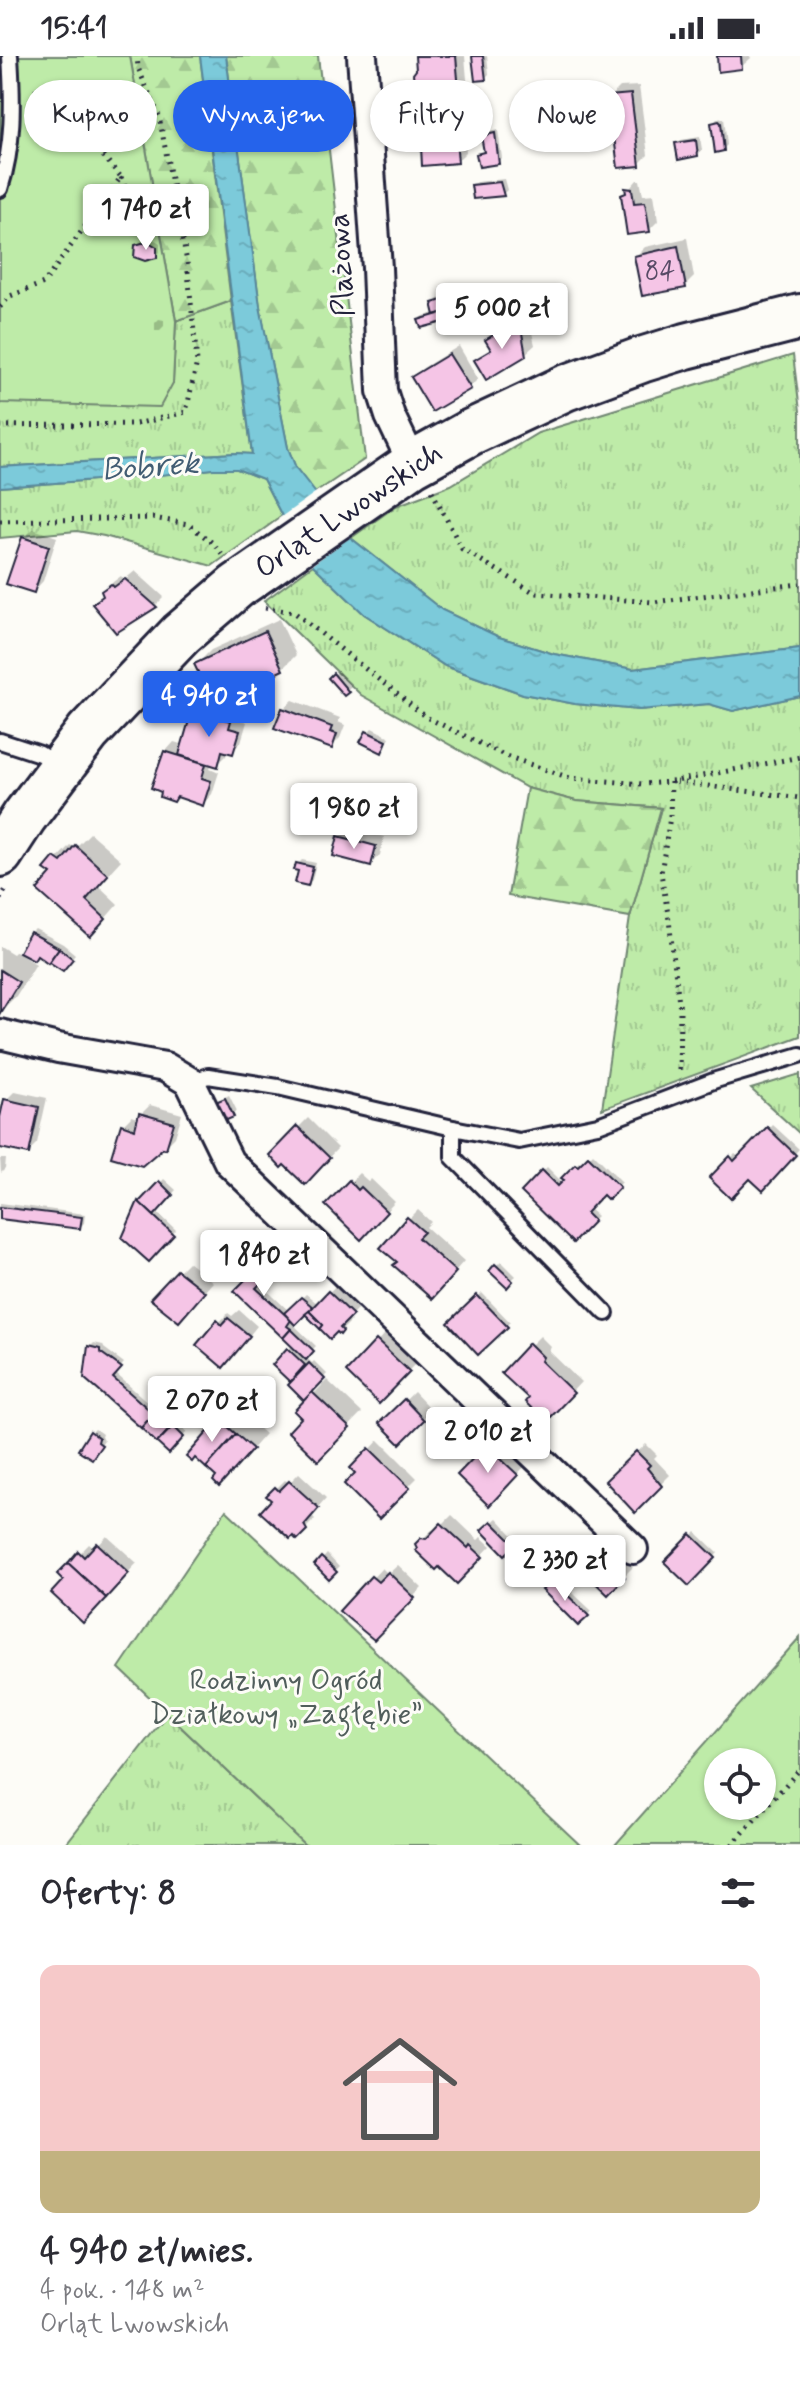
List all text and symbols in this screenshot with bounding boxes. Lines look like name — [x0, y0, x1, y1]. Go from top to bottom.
text: 15:41 — [40, 9, 108, 48]
chip: Kupno — [24, 80, 157, 152]
chip: Wynajem — [173, 80, 354, 152]
chip: Filtry — [370, 80, 493, 152]
chip: Nowe — [509, 80, 625, 152]
pin: 1 740 zł — [63, 184, 229, 252]
text: 1 740 zł — [101, 193, 191, 227]
street label: Plażowa — [320, 212, 364, 318]
house number: 84 — [645, 255, 675, 289]
pin: 5 000 zł — [419, 283, 585, 351]
text: 5 000 zł — [454, 292, 550, 326]
street label: Orląt Lwowskich — [248, 434, 450, 588]
water label: Bobrek — [100, 443, 202, 491]
pin: 4 940 zł — [126, 671, 292, 739]
text: 4 940 zł — [161, 680, 257, 714]
pin: 1 980 zł — [271, 783, 437, 851]
text: 1 980 zł — [308, 792, 400, 826]
pin: 1 840 zł — [181, 1230, 347, 1298]
text: 1 840 zł — [218, 1239, 310, 1273]
pin: 2 070 zł — [129, 1376, 295, 1444]
text: 2 070 zł — [166, 1385, 258, 1419]
pin: 2 010 zł — [405, 1407, 571, 1475]
text: 2 010 zł — [444, 1416, 532, 1450]
pin: 2 330 zł — [482, 1535, 648, 1603]
text: 2 330 zł — [523, 1544, 607, 1578]
park label: Rodzinny Ogród Działkowy „Zagłębie” — [149, 1661, 423, 1737]
map controls — [704, 1748, 776, 1820]
button: locate — [704, 1748, 776, 1820]
text: Oferty: 8 — [40, 1871, 177, 1916]
icon: filters — [716, 1871, 760, 1915]
icon: home — [328, 2017, 472, 2161]
text: 4 940 zł/mies. — [40, 2229, 253, 2274]
text: 4 pok. · 148 m² — [40, 2274, 204, 2308]
text: Orląt Lwowskich — [40, 2308, 229, 2342]

